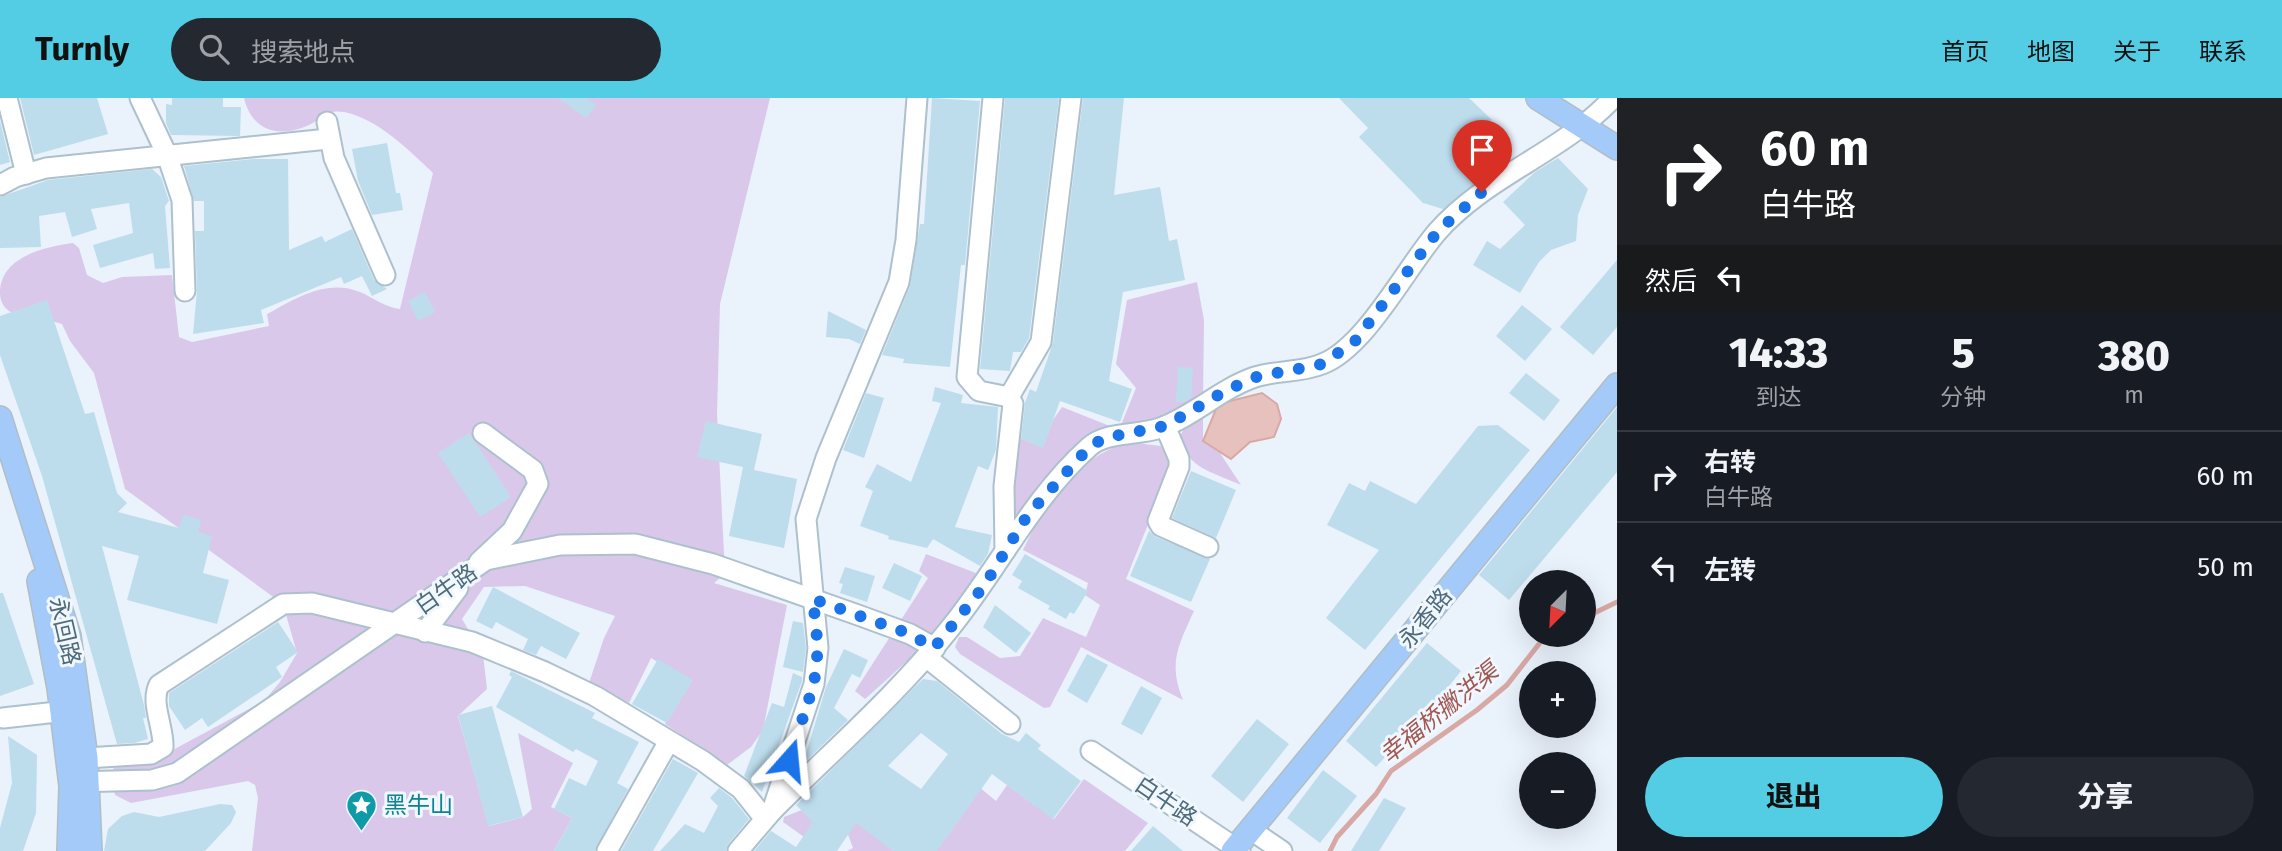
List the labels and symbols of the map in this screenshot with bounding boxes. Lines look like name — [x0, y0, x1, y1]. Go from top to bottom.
pin — [1452, 120, 1512, 192]
street label: 白牛路 — [410, 558, 482, 620]
north arrow — [1519, 570, 1596, 648]
street label: 永香路 — [1392, 582, 1458, 654]
street label: 永回路 — [44, 594, 86, 668]
water label: 幸福桥撇洪渠 — [1374, 655, 1506, 769]
position arrow — [752, 723, 826, 797]
street label: 白牛路 — [1130, 770, 1202, 832]
place icon: 黑牛山 — [344, 788, 378, 832]
place label: 黑牛山 — [384, 791, 453, 819]

